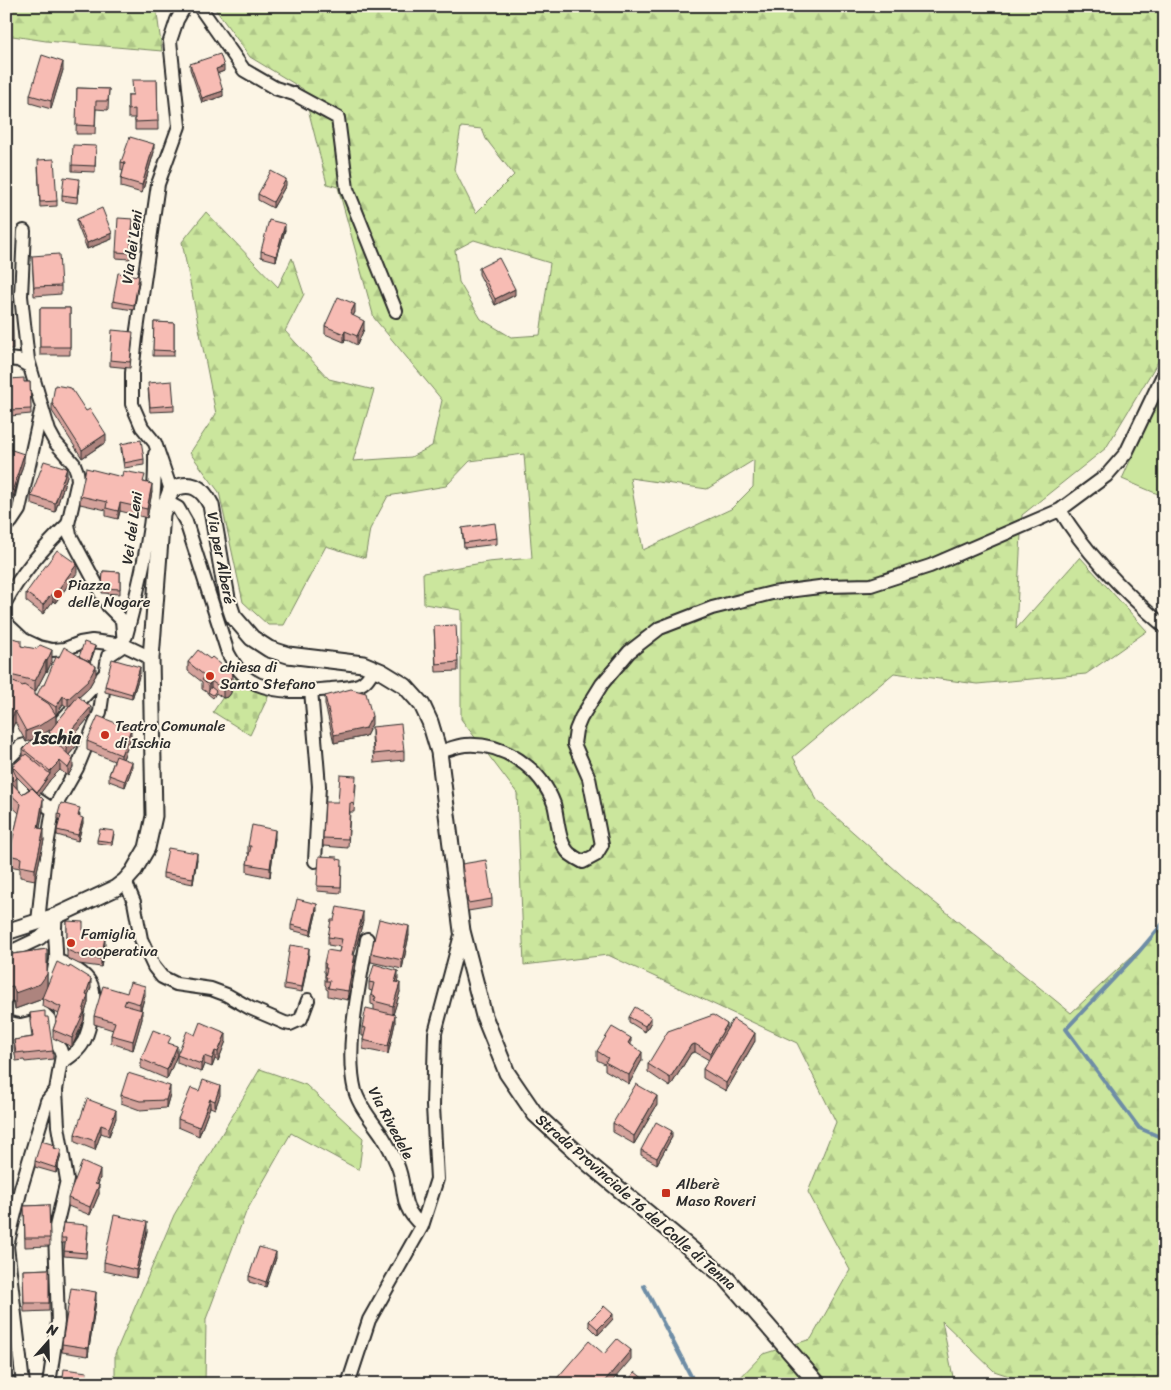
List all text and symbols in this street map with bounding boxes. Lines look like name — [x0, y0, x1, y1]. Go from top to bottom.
street label: Via dei Leni — [114, 207, 150, 286]
street label: Vei dei Leni — [114, 489, 150, 566]
street label: Via per Alberé — [199, 510, 243, 607]
place label: Piazza delle Nogare — [68, 572, 151, 615]
marker: Piazza delle Nogare — [52, 588, 64, 600]
place label: chiesa di Santo Stefano — [220, 654, 316, 697]
marker: chiesa di Santo Stefano — [204, 670, 216, 682]
place label: Teatro Comunale di Ischia — [115, 713, 226, 756]
district label: Ischia — [32, 722, 82, 754]
marker: Teatro Comunale di Ischia — [99, 729, 111, 741]
place label: Famiglia cooperativa — [81, 921, 158, 964]
marker: Famiglia cooperativa — [65, 937, 77, 949]
street label: Via Rivedele — [361, 1082, 421, 1164]
street label: Strada Provinciale 16 del Colle di Tenna — [530, 1107, 743, 1297]
place label: Alberè Maso Roveri — [675, 1171, 757, 1214]
marker: Alberè Maso Roveri — [660, 1187, 672, 1199]
text: N — [43, 1317, 61, 1344]
north arrow — [22, 1318, 72, 1368]

